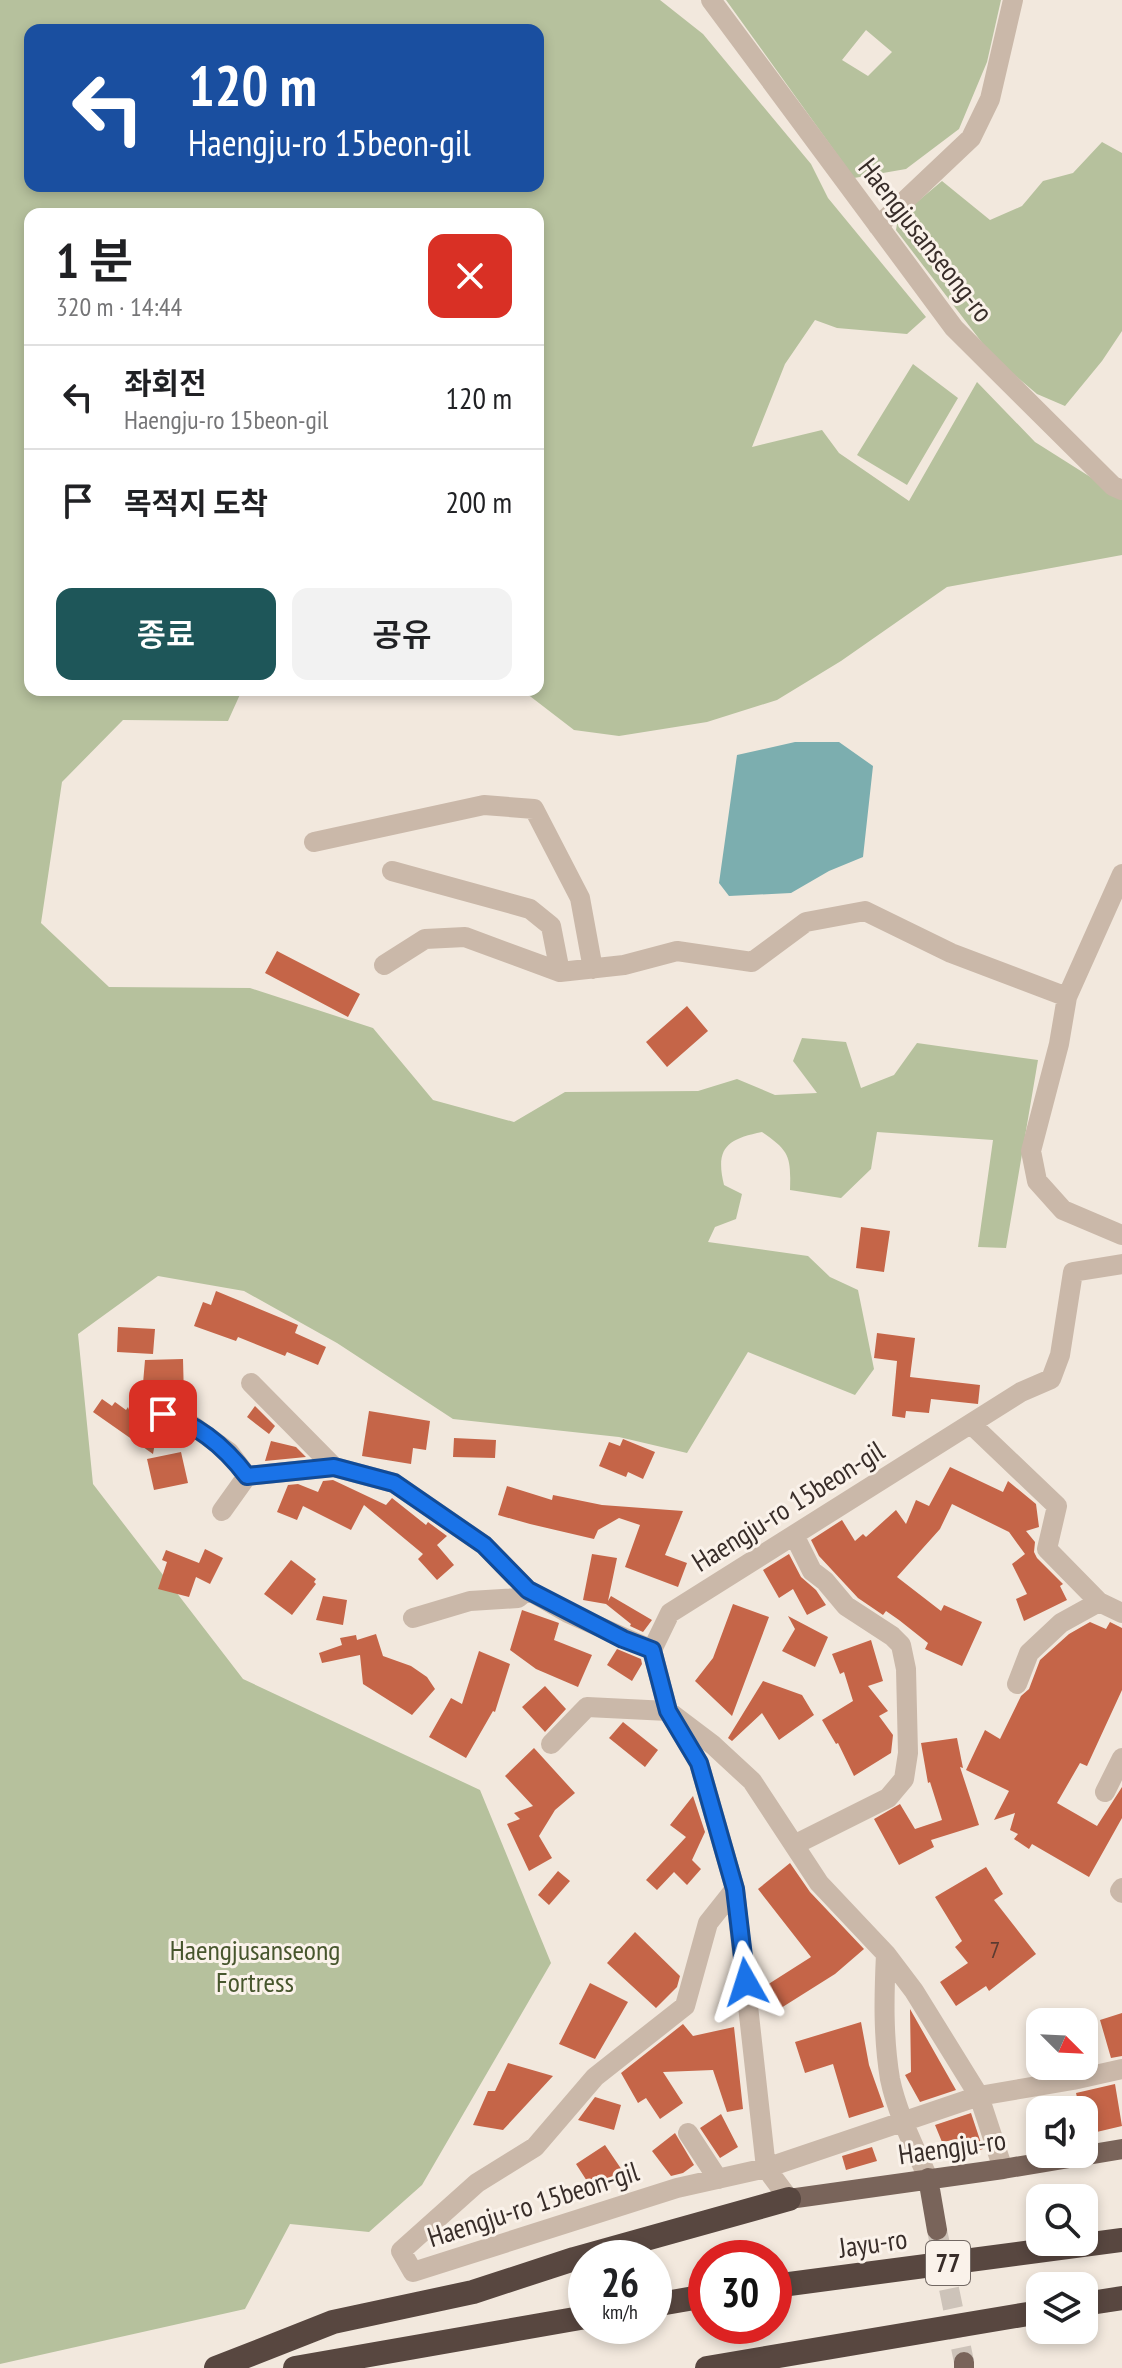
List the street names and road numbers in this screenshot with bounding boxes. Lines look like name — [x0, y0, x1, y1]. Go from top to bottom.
street label: Haengjusanseong-ro — [851, 150, 1002, 329]
street label: Haengju-ro 15beon-gil — [685, 1431, 891, 1580]
street label: Haengju-ro — [896, 2121, 1008, 2172]
street label: Haengju-ro 15beon-gil — [422, 2152, 644, 2255]
street label: Jayu-ro — [835, 2219, 909, 2266]
road number: 77 — [926, 2241, 970, 2285]

